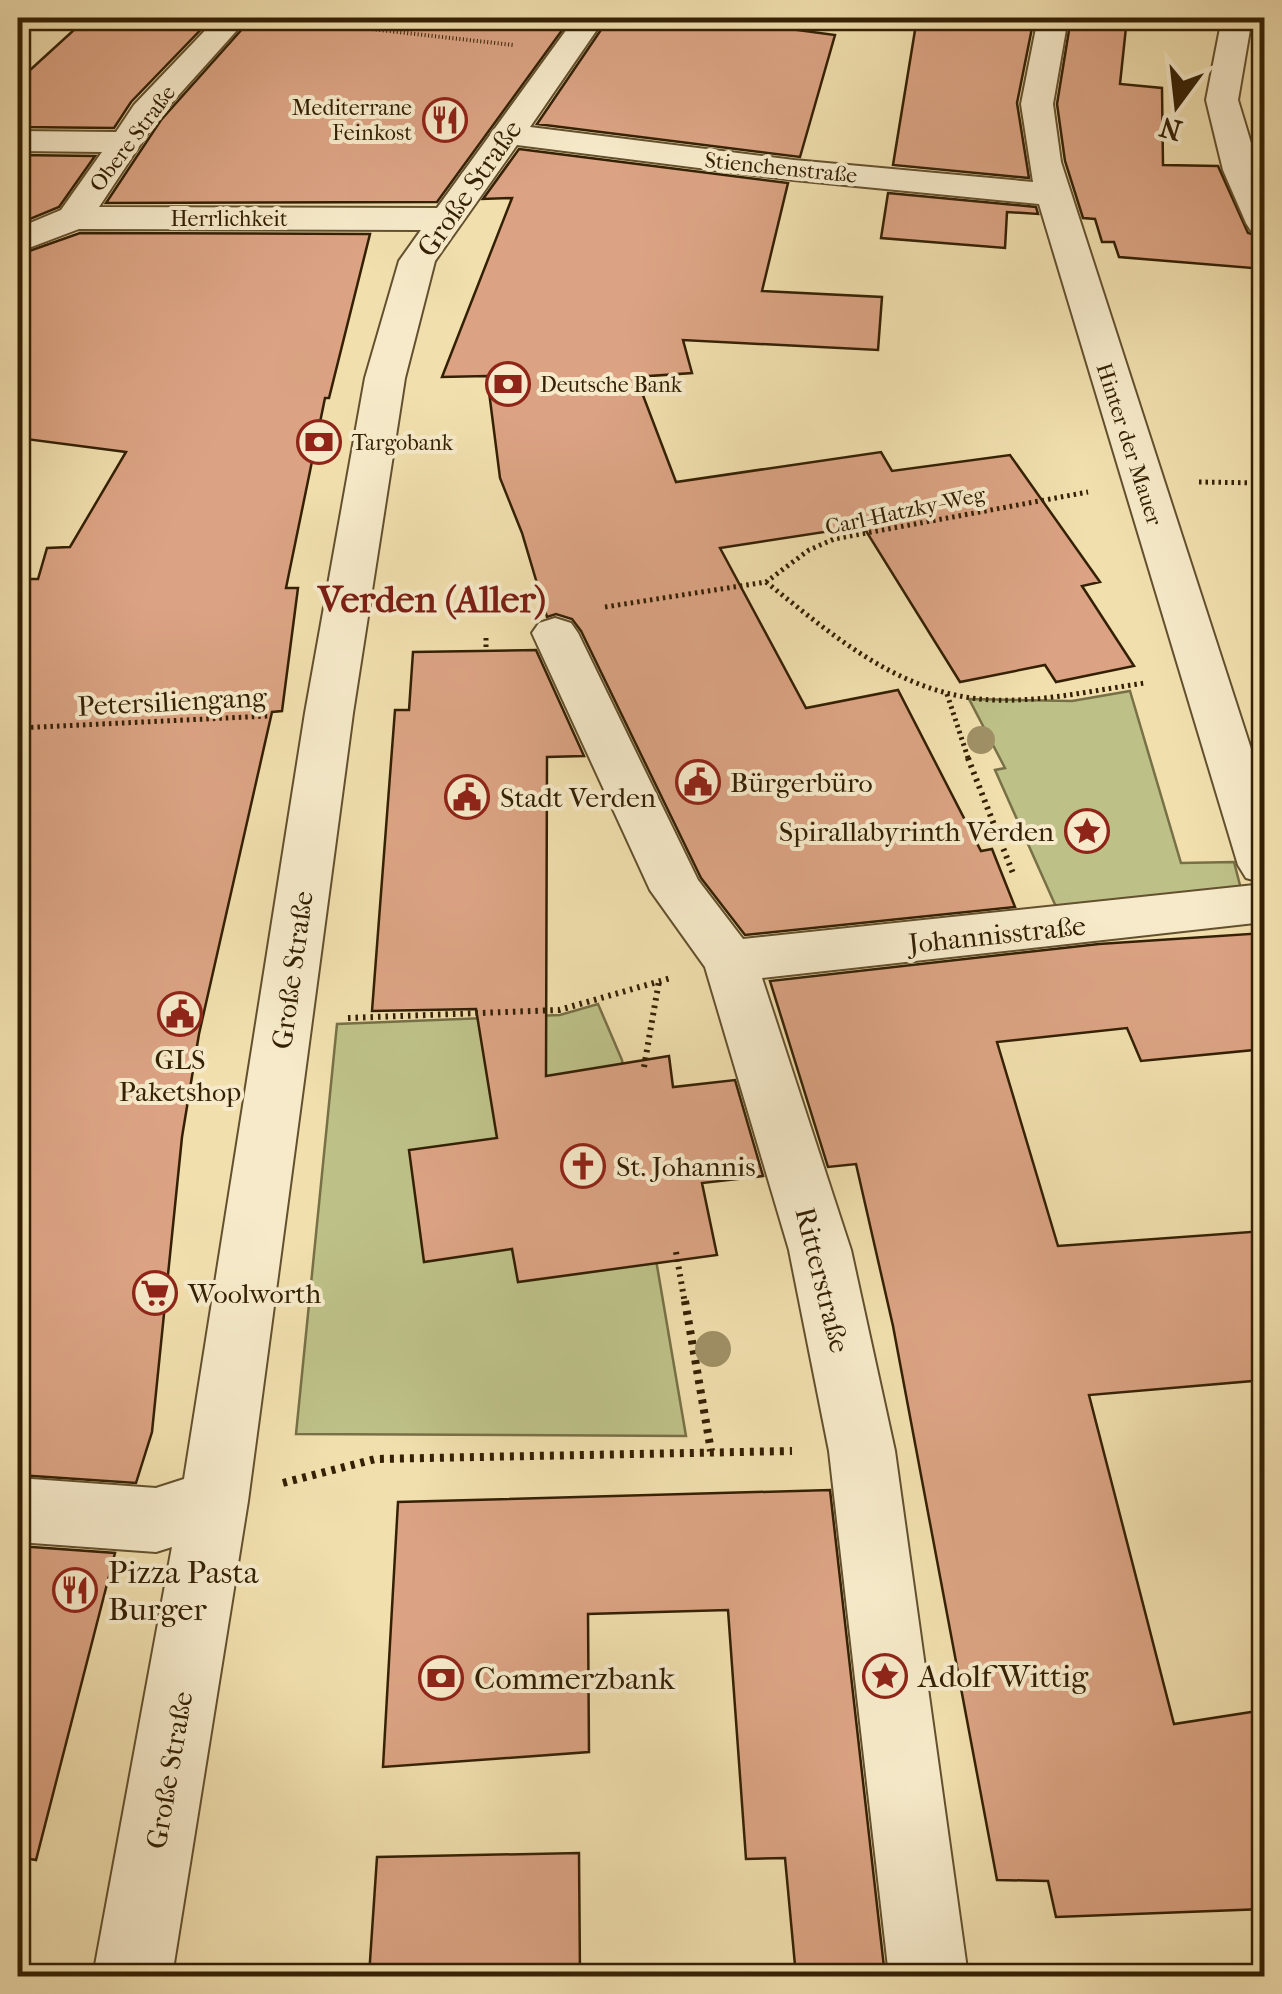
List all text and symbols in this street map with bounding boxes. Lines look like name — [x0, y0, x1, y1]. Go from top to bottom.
north arrow — [1127, 55, 1227, 155]
street label: Obere Straße — [84, 80, 181, 197]
place label: Mediterrane Feinkost — [292, 95, 412, 146]
restaurant icon: Mediterrane Feinkost — [422, 97, 468, 143]
text: N — [1155, 110, 1185, 147]
street label: Große Straße — [410, 113, 529, 263]
street label: Stienchenstraße — [703, 147, 858, 189]
street label: Herrlichkeit — [170, 206, 288, 232]
street label: Hinter der Mauer — [1091, 360, 1168, 529]
bank icon: Deutsche Bank — [485, 361, 531, 407]
place label: Deutsche Bank — [540, 372, 683, 398]
bank icon: Targobank — [296, 419, 342, 465]
place label: Targobank — [352, 430, 454, 456]
street label: Carl-Hatzky-Weg — [823, 481, 988, 541]
district label: Verden (Aller) — [317, 577, 546, 622]
street label: Petersiliengang — [77, 680, 269, 723]
public building icon: Bürgerbüro — [675, 759, 721, 805]
place label: Bürgerbüro — [730, 766, 873, 799]
public building icon: Stadt Verden — [444, 774, 490, 820]
place label: Stadt Verden — [500, 781, 656, 814]
place icon: Spirallabyrinth Verden — [1064, 808, 1110, 854]
place label: Spirallabyrinth Verden — [779, 815, 1054, 848]
street label: Große Straße — [265, 889, 320, 1051]
street label: Johannisstraße — [905, 909, 1087, 960]
public building icon: GLS Paketshop — [157, 991, 203, 1037]
place label: GLS Paketshop — [119, 1043, 241, 1108]
church icon: St. Johannis — [560, 1143, 606, 1189]
place label: St. Johannis — [616, 1150, 756, 1183]
street label: Ritterstraße — [789, 1204, 857, 1356]
supermarket icon: Woolworth — [132, 1270, 178, 1316]
place label: Woolworth — [187, 1277, 322, 1310]
place label: Pizza Pasta Burger — [108, 1554, 260, 1628]
restaurant icon: Pizza Pasta Burger — [52, 1567, 98, 1613]
place icon: Adolf Wittig — [862, 1653, 908, 1699]
bank icon: Commerzbank — [418, 1655, 464, 1701]
place label: Adolf Wittig — [916, 1658, 1089, 1695]
place label: Commerzbank — [474, 1660, 675, 1697]
street label: Große Straße — [139, 1689, 200, 1851]

